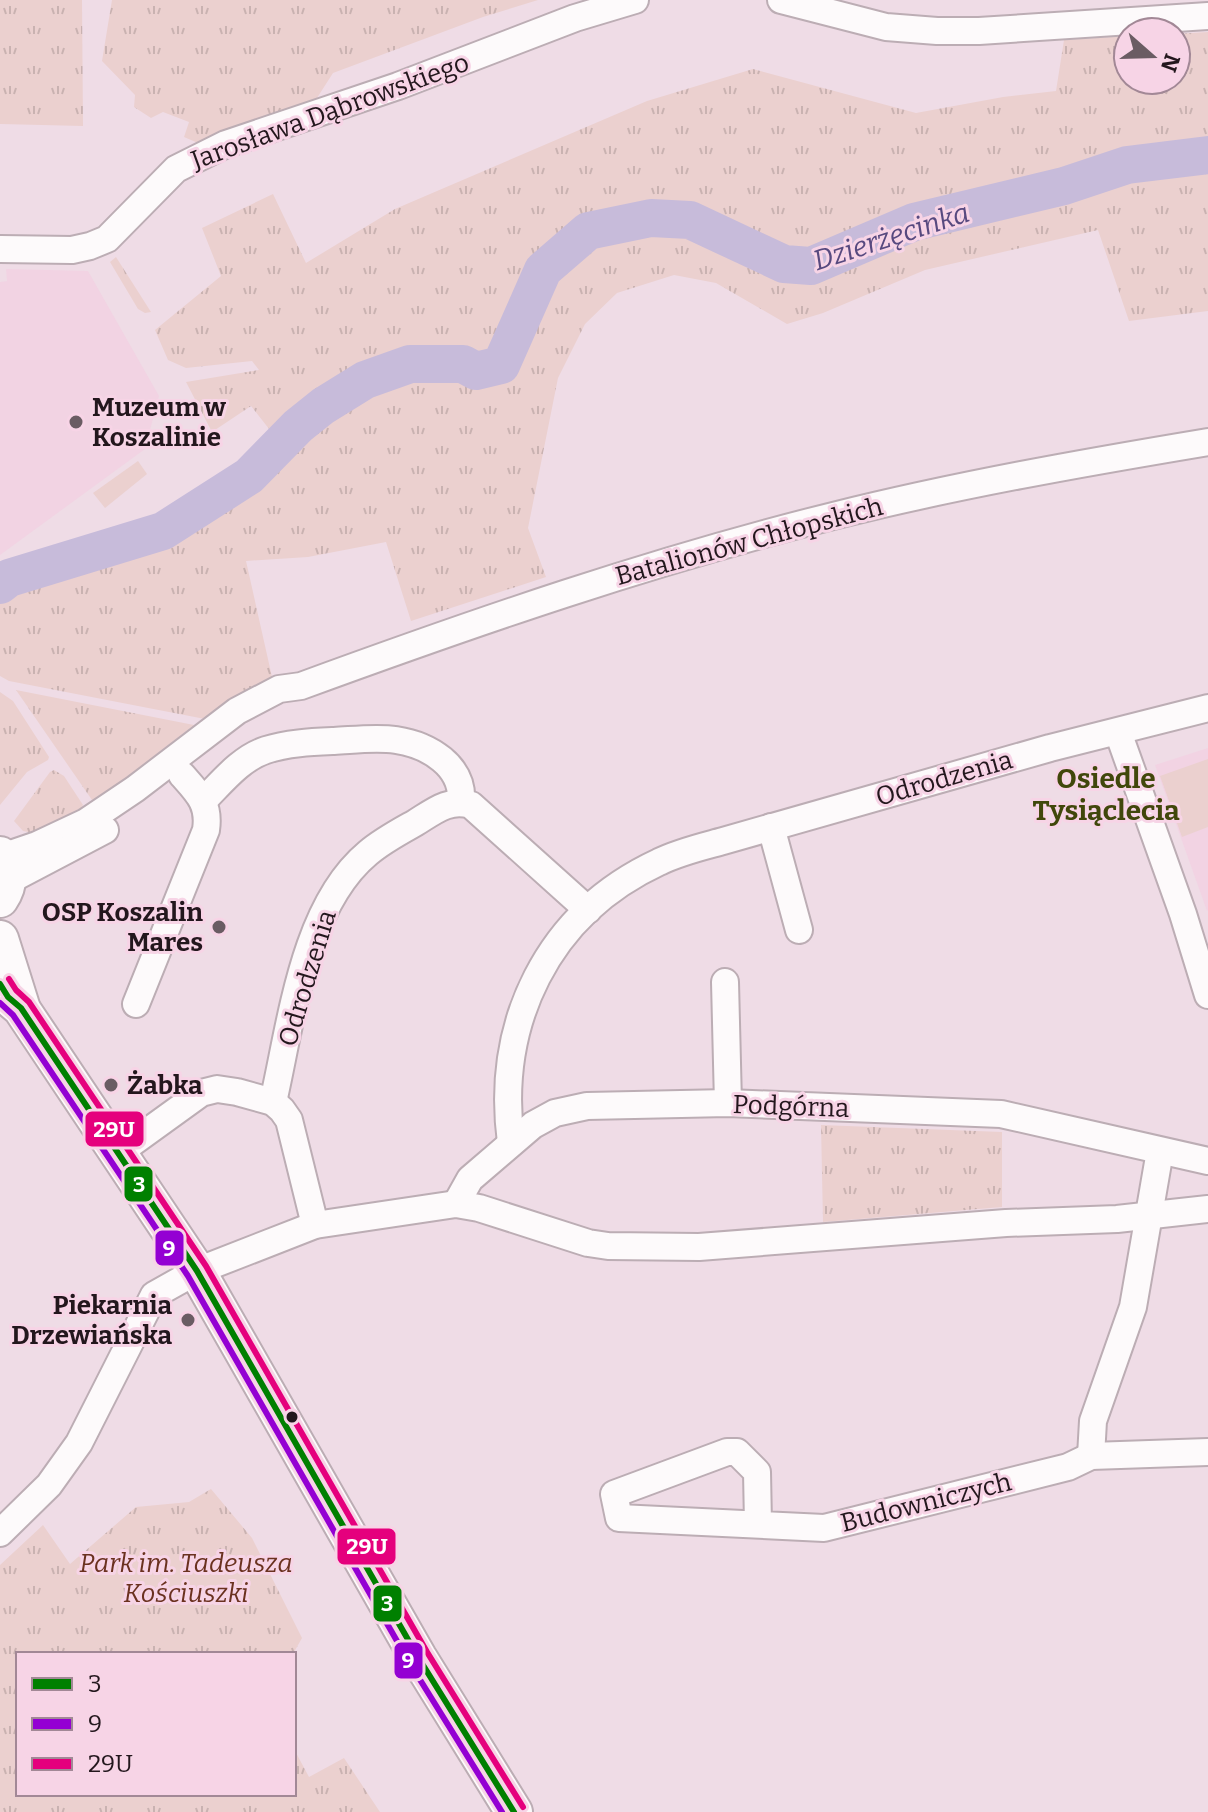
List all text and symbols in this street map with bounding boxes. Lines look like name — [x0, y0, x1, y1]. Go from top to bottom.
north arrow — [1112, 16, 1192, 96]
street label: Jarosława Dąbrowskiego — [186, 47, 473, 177]
text: N — [1155, 50, 1186, 75]
water label: Dzierżęcinka — [809, 196, 973, 277]
place label: Muzeum w Koszalinie — [92, 392, 226, 453]
marker: Muzeum w Koszalinie — [67, 413, 85, 431]
street label: Batalionów Chłopskich — [612, 491, 886, 592]
street label: Odrodzenia — [872, 744, 1016, 813]
district label: Osiedle Tysiąclecia — [1032, 762, 1180, 827]
place label: OSP Koszalin Mares — [42, 897, 203, 958]
street label: Odrodzenia — [272, 906, 343, 1050]
marker: OSP Koszalin Mares — [210, 918, 228, 936]
place label: Żabka — [127, 1070, 203, 1101]
marker: Żabka — [102, 1076, 120, 1094]
street label: Podgórna — [732, 1089, 850, 1124]
line badge: 29U — [84, 1110, 145, 1148]
text: 29U — [93, 1116, 135, 1143]
line badge: 3 — [123, 1165, 154, 1203]
text: 3 — [133, 1171, 145, 1198]
line badge: 9 — [154, 1229, 185, 1267]
text: 9 — [162, 1235, 176, 1262]
place label: Piekarnia Drzewiańska — [11, 1290, 172, 1351]
marker: Piekarnia Drzewiańska — [179, 1311, 197, 1329]
unlabelled marker — [284, 1409, 300, 1425]
street label: Budowniczych — [838, 1466, 1015, 1539]
line badge: 29U — [336, 1527, 397, 1566]
text: 29U — [346, 1533, 388, 1560]
park label: Park im. Tadeusza Kościuszki — [79, 1548, 293, 1609]
line badge: 3 — [372, 1584, 403, 1623]
text: 3 — [381, 1590, 393, 1617]
line badge: 9 — [393, 1641, 424, 1680]
text: 9 — [401, 1647, 415, 1674]
legend — [16, 1652, 296, 1796]
text: 3 — [88, 1670, 102, 1698]
text: 9 — [88, 1710, 102, 1738]
text: 29U — [88, 1750, 133, 1778]

